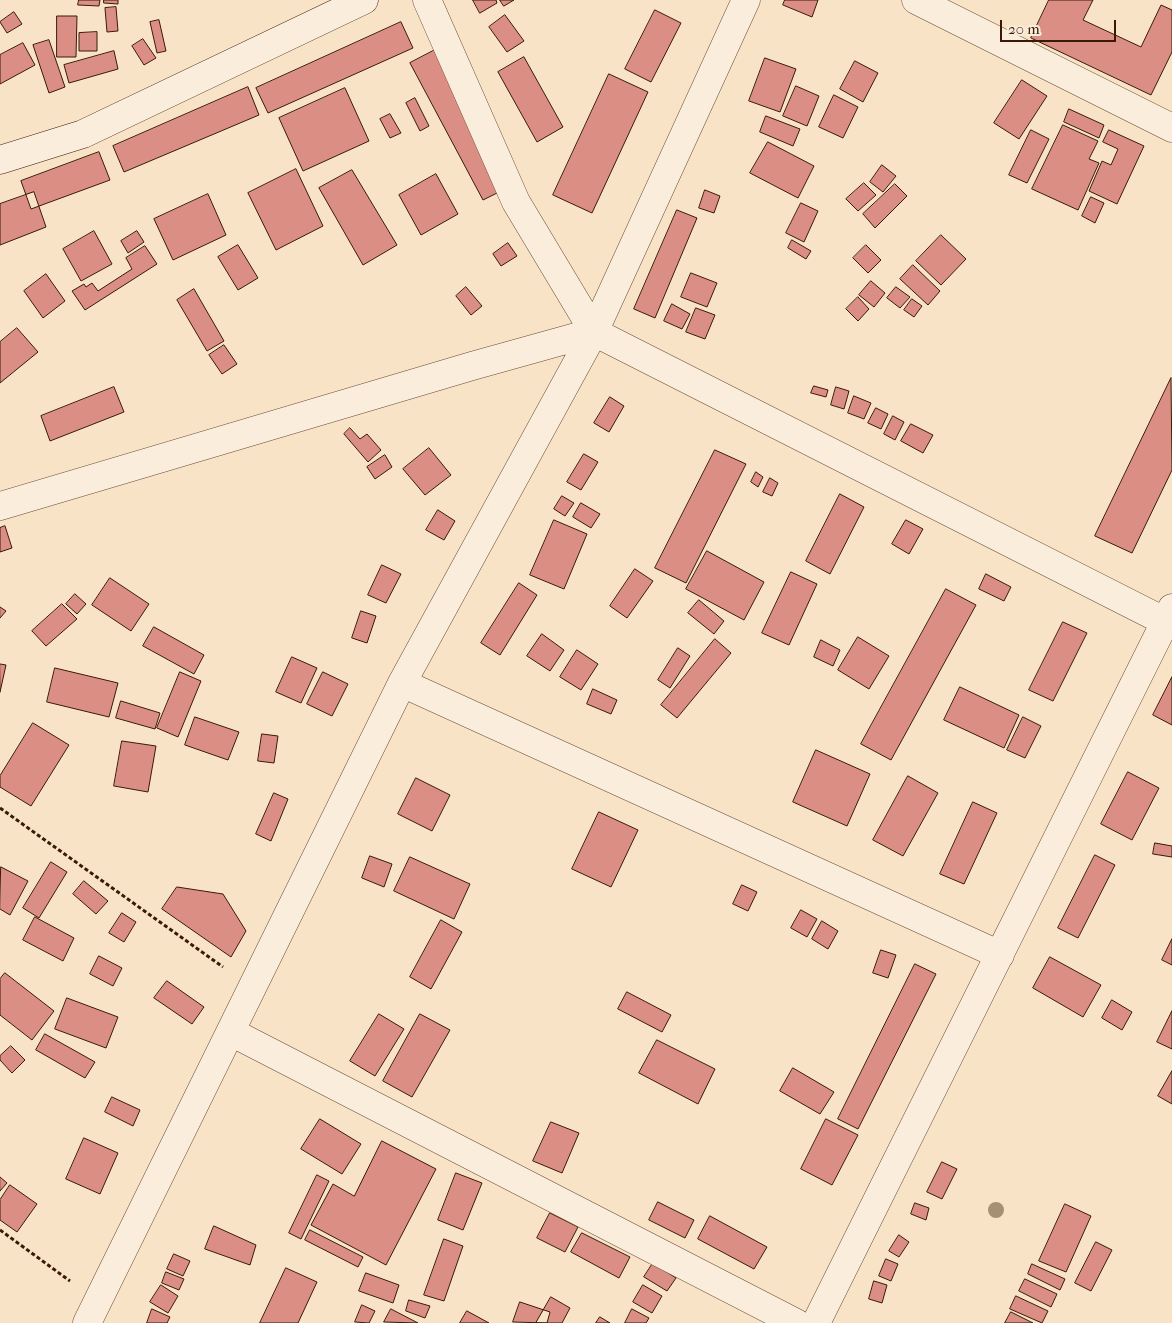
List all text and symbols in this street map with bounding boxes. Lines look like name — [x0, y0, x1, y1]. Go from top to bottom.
scale bar — [1002, 10, 1118, 42]
text: 20 m — [1008, 20, 1040, 38]

